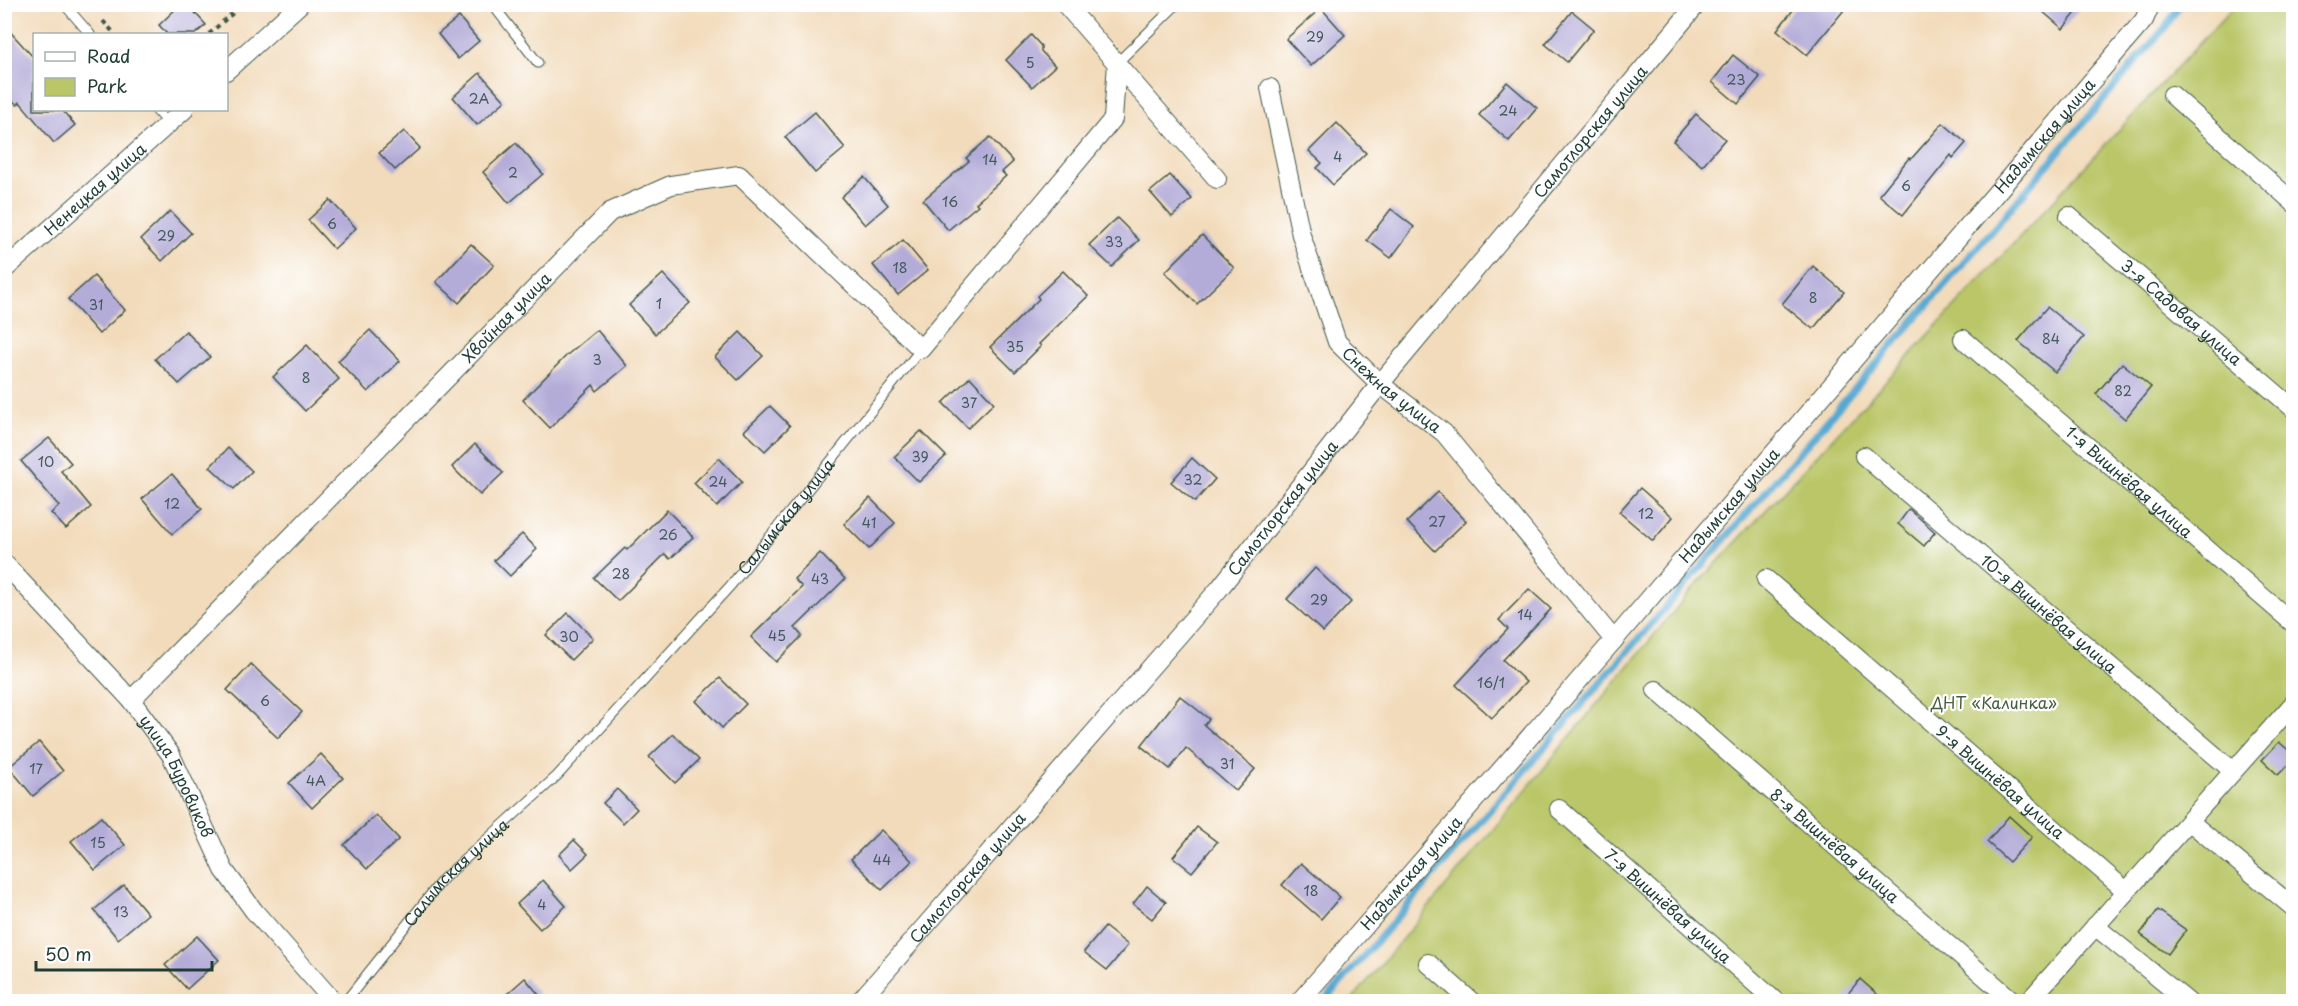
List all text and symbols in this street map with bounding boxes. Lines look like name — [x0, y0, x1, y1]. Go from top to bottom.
house number: 29 — [1306, 26, 1324, 47]
legend — [33, 33, 228, 111]
text: Road — [87, 42, 131, 69]
house number: 5 — [1025, 52, 1035, 73]
street label: Самотлорская улица — [1527, 59, 1652, 203]
house number: 23 — [1727, 69, 1745, 90]
text: Park — [87, 72, 127, 99]
street label: Надымская улица — [1988, 73, 2100, 198]
house number: 2А — [469, 88, 490, 109]
house number: 24 — [1499, 100, 1517, 121]
street label: Ненецкая улица — [38, 136, 151, 240]
house number: 4 — [1333, 146, 1343, 167]
house number: 14 — [982, 149, 998, 170]
house number: 2 — [508, 162, 518, 183]
house number: 6 — [1901, 175, 1911, 196]
house number: 16 — [942, 191, 958, 212]
house number: 6 — [327, 213, 337, 234]
house number: 29 — [157, 225, 175, 246]
house number: 33 — [1105, 231, 1123, 252]
street label: 3-я Садовая улица — [2116, 253, 2248, 370]
house number: 18 — [892, 257, 908, 278]
street label: Хвойная улица — [456, 266, 556, 368]
house number: 8 — [1809, 287, 1817, 308]
house number: 1 — [656, 293, 662, 314]
house number: 31 — [89, 294, 103, 315]
house number: 84 — [2042, 328, 2060, 349]
house number: 35 — [1006, 336, 1024, 357]
street label: Снежная улица — [1337, 341, 1447, 438]
house number: 3 — [592, 349, 602, 370]
house number: 8 — [302, 367, 310, 388]
house number: 82 — [2114, 380, 2132, 401]
house number: 37 — [961, 392, 978, 413]
street label: 1-я Вишнёвая улица — [2061, 419, 2199, 543]
street label: Самотлорская улица — [1221, 434, 1343, 580]
street label: Надымская улица — [1672, 442, 1784, 567]
house number: 39 — [911, 446, 929, 467]
house number: 10 — [38, 451, 54, 472]
street label: Салымская улица — [731, 453, 839, 579]
house number: 32 — [1184, 469, 1202, 490]
house number: 24 — [709, 471, 727, 492]
house number: 12 — [164, 493, 180, 514]
house number: 12 — [1638, 503, 1654, 524]
house number: 27 — [1428, 511, 1446, 532]
house number: 41 — [862, 512, 876, 533]
house number: 26 — [658, 524, 678, 545]
street label: 10-я Вишнёвая улица — [1976, 548, 2123, 678]
house number: 28 — [612, 563, 630, 584]
house number: 43 — [811, 568, 829, 589]
house number: 29 — [1310, 589, 1328, 610]
house number: 14 — [1517, 604, 1533, 625]
house number: 45 — [768, 625, 786, 646]
house number: 30 — [559, 626, 579, 647]
house number: 16/1 — [1477, 672, 1505, 693]
house number: 6 — [260, 690, 270, 711]
park label: ДНТ «Калинка» — [1930, 690, 2057, 714]
street label: улица Буровиков — [134, 709, 220, 841]
street label: 9-я Вишнёвая улица — [1931, 719, 2071, 844]
house number: 31 — [1220, 753, 1234, 774]
house number: 17 — [29, 758, 43, 779]
house number: 4А — [306, 770, 326, 791]
street label: 8-я Вишнёвая улица — [1766, 782, 1905, 908]
street label: Самотлорская улица — [903, 806, 1030, 948]
street label: Надымская улица — [1354, 810, 1467, 935]
street label: Салымская улица — [397, 812, 514, 931]
house number: 15 — [90, 832, 106, 853]
street label: 7-я Вишнёвая улица — [1600, 842, 1737, 968]
house number: 44 — [873, 849, 891, 870]
house number: 18 — [1303, 880, 1319, 901]
house number: 4 — [537, 894, 547, 915]
house number: 13 — [113, 901, 129, 922]
scale bar — [36, 934, 212, 972]
text: 50 m — [45, 940, 92, 967]

